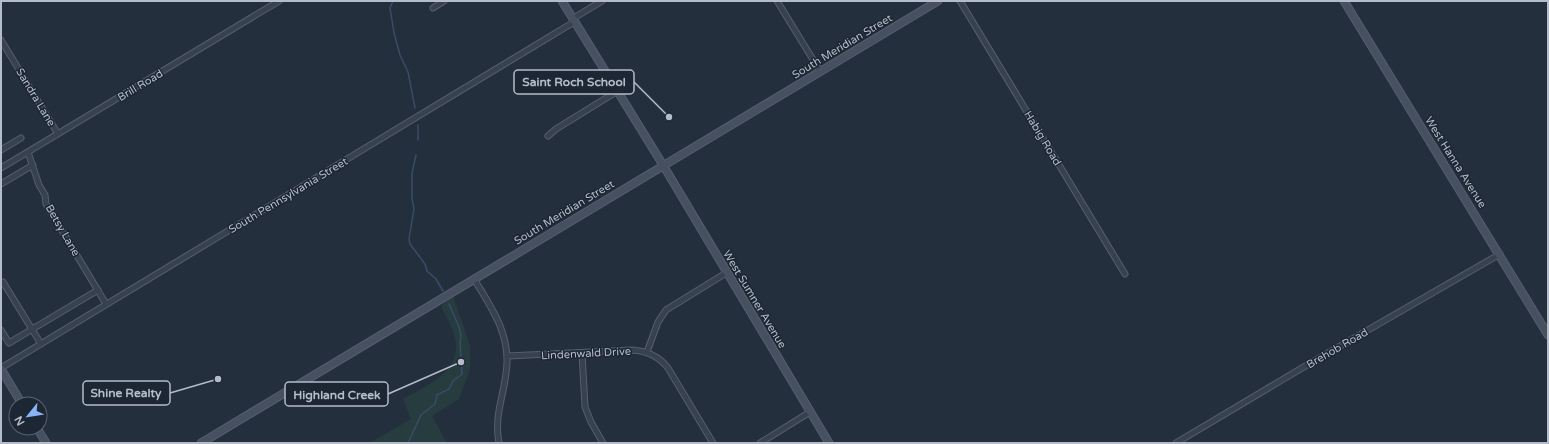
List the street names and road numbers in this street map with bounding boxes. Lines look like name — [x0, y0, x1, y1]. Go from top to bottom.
street label: South Meridian Street — [790, 11, 895, 81]
street label: Sandra Lane — [13, 66, 58, 129]
street label: Brill Road — [115, 67, 165, 104]
street label: Habig Road — [1021, 108, 1064, 168]
street label: West Hanna Avenue — [1422, 114, 1489, 210]
street label: South Pennsylvania Street — [226, 155, 350, 236]
street label: South Meridian Street — [512, 177, 617, 247]
street label: Betsy Lane — [43, 202, 83, 258]
street label: West Sumner Avenue — [720, 248, 789, 351]
street label: Brehob Road — [1304, 326, 1370, 371]
street label: Lindenwald Drive — [541, 345, 631, 362]

